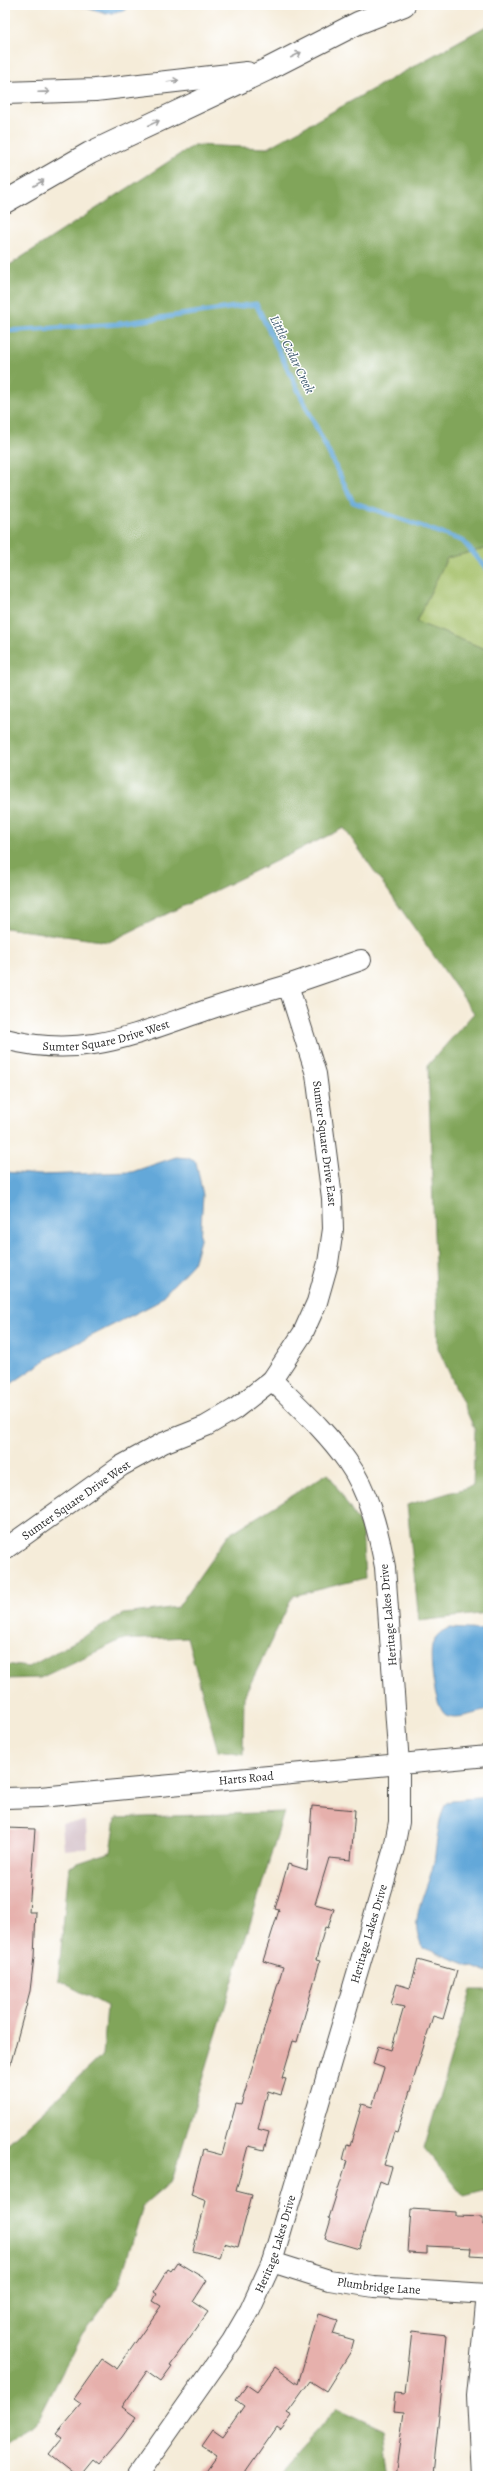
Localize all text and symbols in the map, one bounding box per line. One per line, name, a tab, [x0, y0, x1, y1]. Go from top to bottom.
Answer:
one-way arrow	[290, 50, 302, 58]
one-way arrow	[166, 77, 179, 85]
one-way arrow	[37, 88, 50, 96]
one-way arrow	[148, 119, 160, 126]
one-way arrow	[33, 178, 45, 186]
water label: Little Cedar Creek	[266, 312, 319, 396]
street label: Sumter Square Drive West	[42, 1016, 172, 1055]
street label: Sumter Square Drive East	[309, 1080, 340, 1207]
street label: Sumter Square Drive West	[18, 1456, 134, 1544]
street label: Heritage Lakes Drive	[376, 1563, 400, 1667]
street label: Harts Road	[218, 1768, 275, 1789]
street label: Heritage Lakes Drive	[347, 1882, 391, 1985]
street label: Heritage Lakes Drive	[251, 2193, 299, 2295]
street label: Plumbridge Lane	[336, 2273, 421, 2298]

